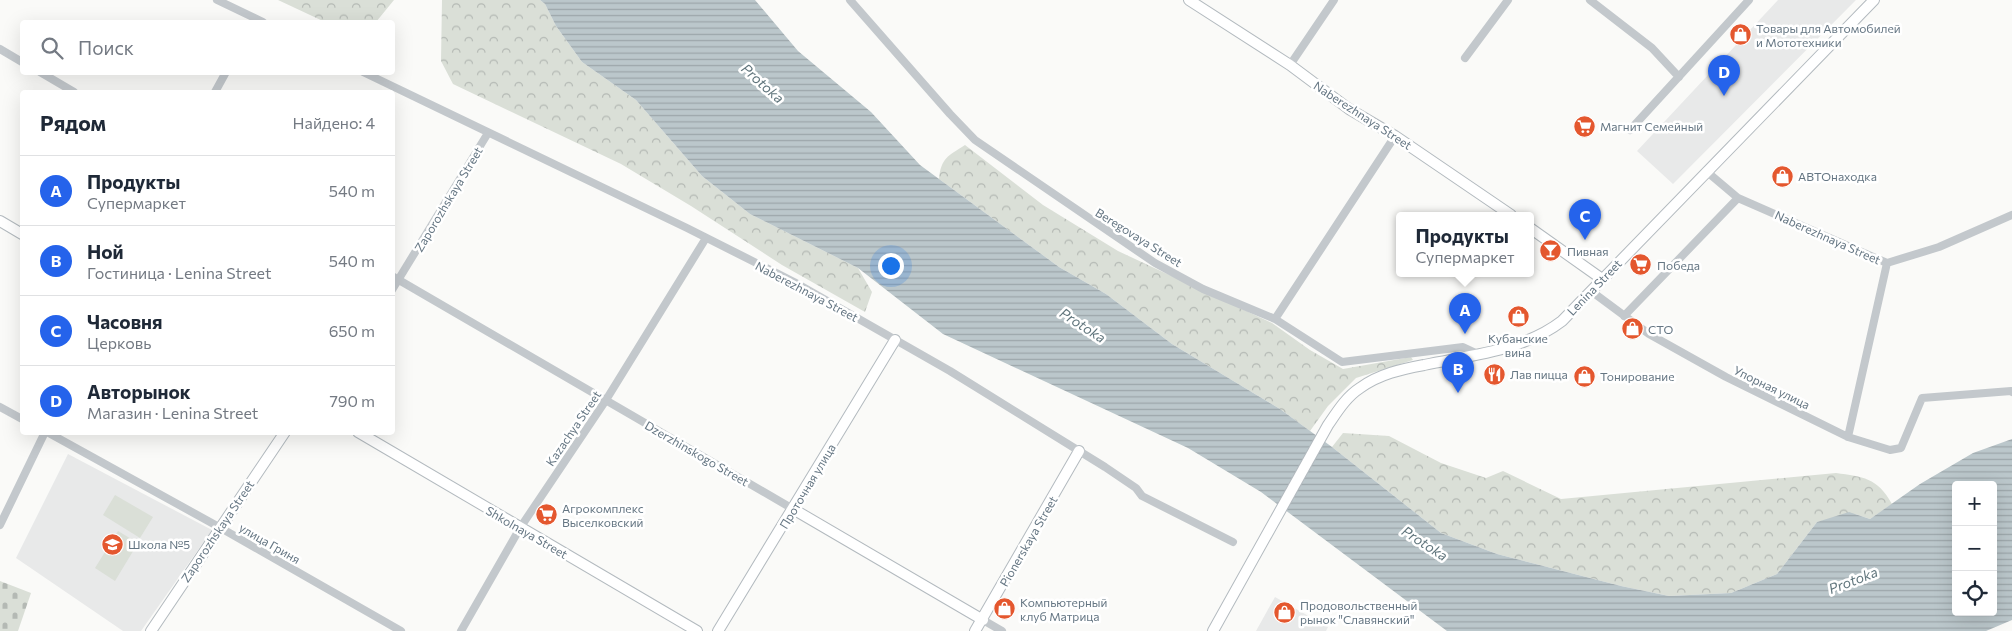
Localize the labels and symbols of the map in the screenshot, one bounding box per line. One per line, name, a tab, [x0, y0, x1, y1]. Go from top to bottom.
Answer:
place label: Товары для Автомобилей и Мототехники	[1756, 21, 1901, 49]
shop icon: Товары для Автомобилей и Мототехники	[1728, 23, 1752, 47]
pin: D	[1708, 55, 1740, 96]
water label: Protoka	[738, 60, 788, 106]
street label: Naberezhnaya Street	[1311, 78, 1415, 152]
supermarket icon: Магнит Семейный	[1572, 114, 1596, 138]
place label: Магнит Семейный	[1600, 119, 1703, 133]
street label: Zaporozhskaya Street	[411, 144, 485, 254]
shop icon: АВТОнаходка	[1770, 164, 1794, 188]
place label: АВТОнаходка	[1798, 169, 1877, 183]
pin: C	[1569, 199, 1601, 240]
street label: Beregovaya Street	[1093, 205, 1185, 269]
street label: Naberezhnaya Street	[1773, 207, 1883, 267]
bar icon: Пивная	[1539, 239, 1563, 263]
place label: Пивная	[1567, 244, 1609, 258]
your location	[878, 253, 904, 279]
supermarket icon: Победа	[1629, 253, 1653, 277]
street label: Lenina Street	[1564, 256, 1624, 318]
street label: Naberezhnaya Street	[753, 258, 861, 324]
place label: Победа	[1657, 258, 1700, 272]
pin: A	[1449, 293, 1481, 334]
water label: Protoka	[1057, 304, 1109, 346]
shop icon: Кубанские вина	[1506, 305, 1530, 329]
shop icon: СТО	[1620, 317, 1644, 341]
place label: СТО	[1648, 322, 1674, 336]
place label: Кубанские вина	[1488, 331, 1548, 359]
pin: B	[1442, 352, 1474, 393]
restaurant icon: Лав пицца	[1482, 362, 1506, 386]
street label: Упорная улица	[1732, 363, 1812, 411]
shop icon: Тонирование	[1572, 364, 1596, 388]
place label: Лав пицца	[1510, 367, 1568, 381]
place label: Тонирование	[1600, 369, 1674, 383]
street label: Kazachya Street	[543, 388, 603, 468]
street label: Dzerzhinskogo Street	[643, 418, 751, 488]
street label: Проточная улица	[776, 441, 838, 531]
street label: Zaporozhskaya Street	[178, 477, 256, 585]
street label: Pionerskaya Street	[996, 493, 1060, 589]
place label: Агрокомплекс Выселковский	[562, 501, 644, 529]
street label: Shkolnaya Street	[484, 503, 570, 561]
supermarket icon: Агрокомплекс Выселковский	[534, 503, 558, 527]
street label: улица Гриня	[237, 520, 303, 566]
water label: Protoka	[1399, 522, 1451, 564]
school or university icon: Школа №5	[100, 532, 124, 556]
place label: Школа №5	[128, 537, 190, 551]
water label: Protoka	[1826, 563, 1880, 597]
place label: Компьютерный клуб Матрица	[1020, 595, 1107, 623]
shop icon: Компьютерный клуб Матрица	[992, 597, 1016, 621]
place label: Продовольственный рынок "Славянский"	[1300, 598, 1417, 626]
shop icon: Продовольственный рынок "Славянский"	[1272, 600, 1296, 624]

